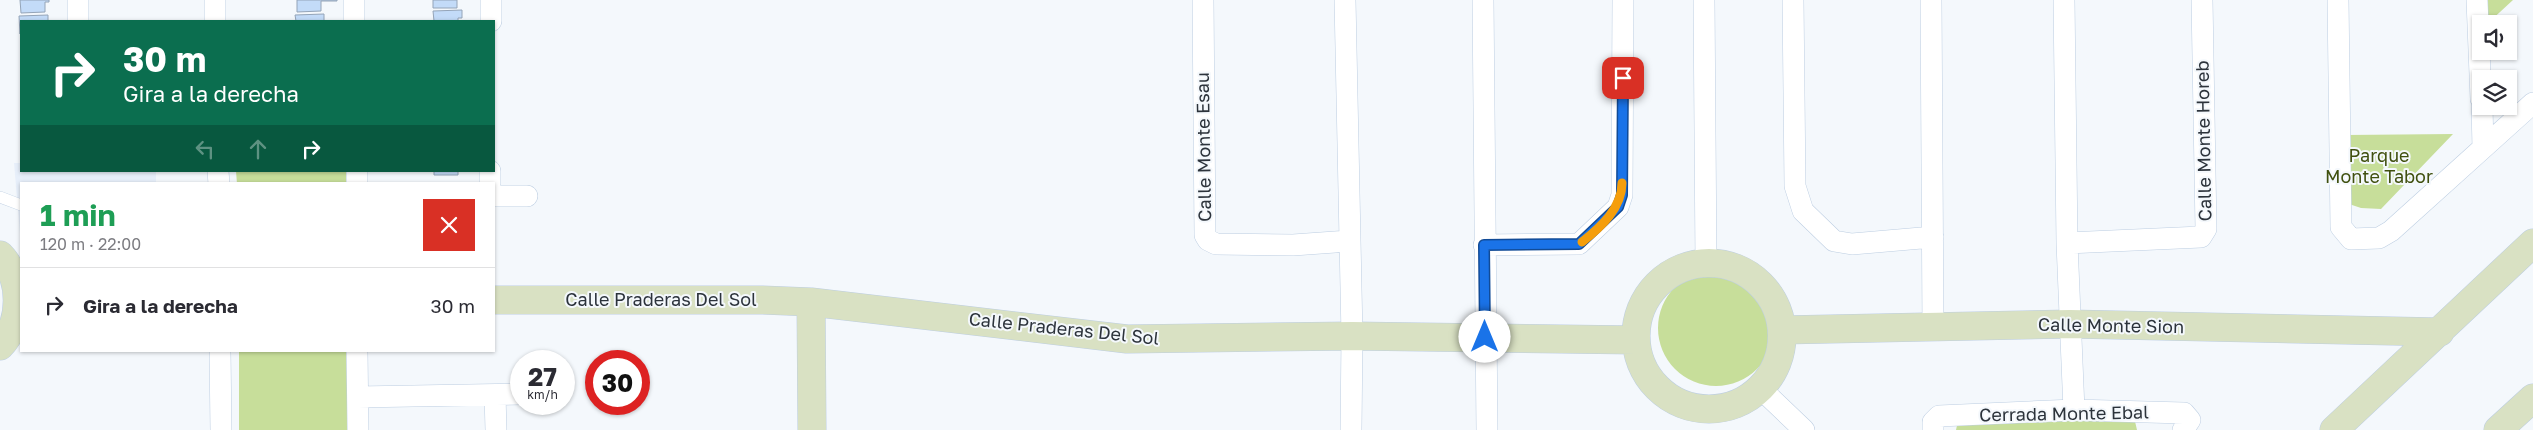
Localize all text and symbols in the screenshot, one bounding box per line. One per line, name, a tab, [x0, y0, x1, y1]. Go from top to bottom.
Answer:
map controls	[2472, 15, 2517, 115]
button: sound	[2472, 15, 2517, 60]
text: 30 m	[123, 38, 206, 80]
icon: right	[40, 40, 105, 105]
pin	[1602, 57, 1644, 99]
street label: Calle Monte Horeb	[2191, 60, 2215, 222]
icon: arrive	[1609, 64, 1637, 92]
button: layers	[2472, 70, 2517, 115]
street label: Calle Monte Esau	[1191, 72, 1215, 222]
text: Gira a la derecha	[123, 80, 299, 107]
icon: left	[191, 135, 219, 163]
icon: ahead	[244, 135, 272, 163]
icon: right	[297, 135, 325, 163]
park label: Parque Monte Tabor	[2325, 144, 2433, 187]
text: 1 min	[40, 197, 116, 233]
button: close	[423, 199, 475, 251]
text: 120 m · 22:00	[40, 234, 141, 254]
street label: Calle Praderas Del Sol	[565, 288, 757, 310]
icon: right	[40, 291, 68, 319]
text: Gira a la derecha	[83, 294, 238, 317]
text: 30 m	[431, 294, 475, 317]
street label: Calle Praderas Del Sol	[968, 307, 1161, 349]
position arrow	[1458, 310, 1510, 362]
street label: Calle Monte Sion	[2038, 313, 2184, 337]
speed limit sign: 30	[585, 350, 650, 415]
text: 27	[528, 361, 557, 392]
text: km/h	[527, 387, 558, 402]
street label: Cerrada Monte Ebal	[1979, 401, 2149, 425]

